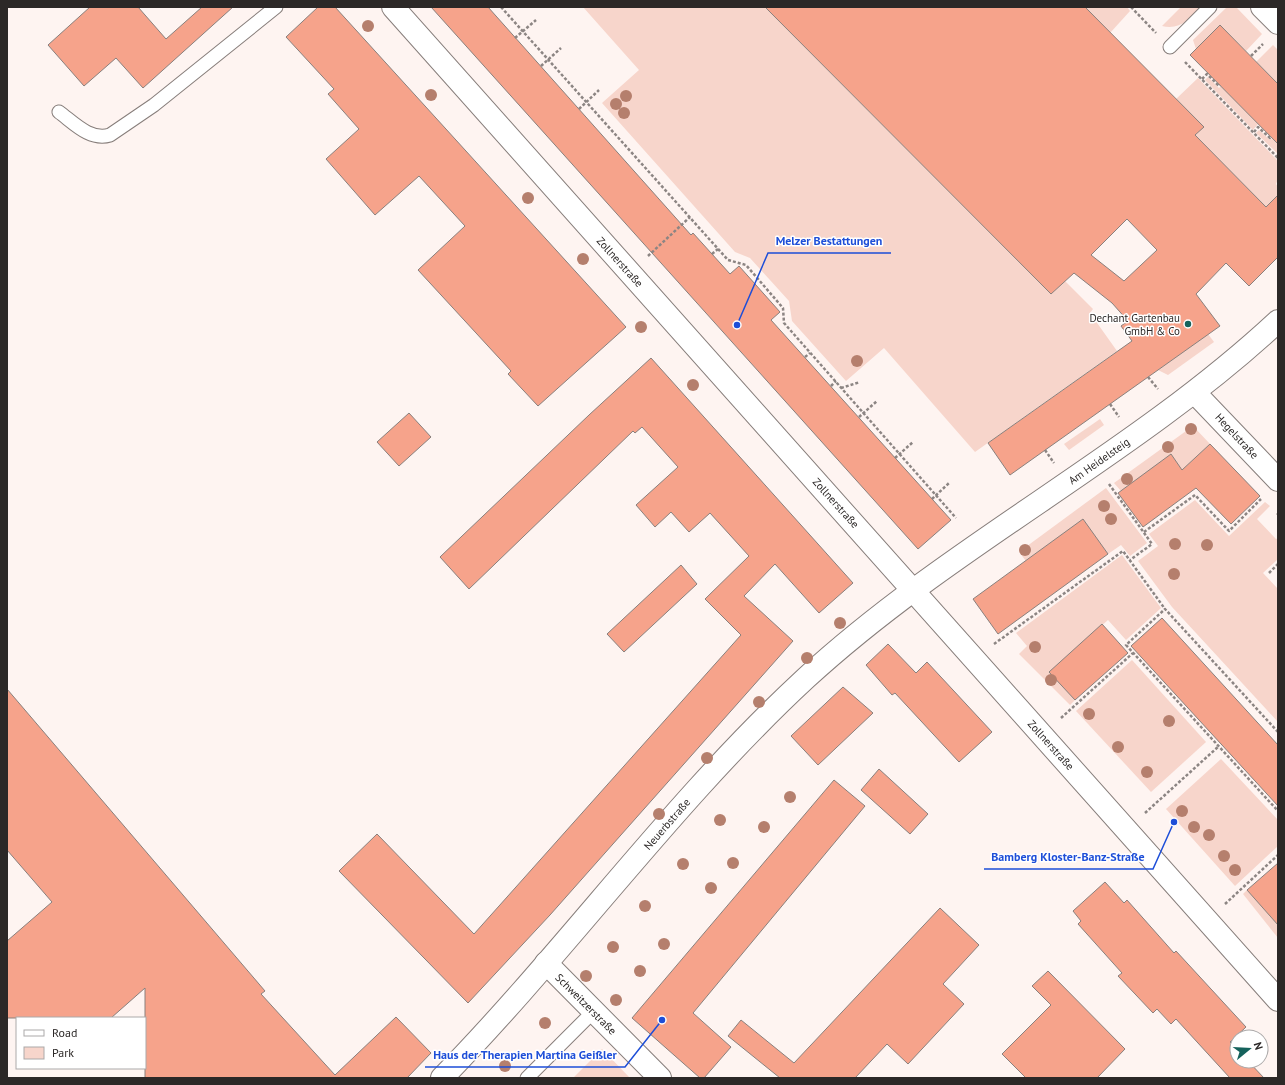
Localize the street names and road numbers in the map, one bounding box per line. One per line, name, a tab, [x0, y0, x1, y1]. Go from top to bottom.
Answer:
street label: Zollnerstraße	[594, 234, 646, 290]
street label: Hegelstraße	[1212, 410, 1262, 462]
street label: Am Heidelsteig	[1066, 435, 1132, 487]
street label: Zollnerstraße	[810, 475, 862, 531]
street label: Zollnerstraße	[1025, 717, 1077, 773]
street label: Neuerbstraße	[641, 795, 693, 853]
street label: Schweitzerstraße	[552, 970, 620, 1038]

